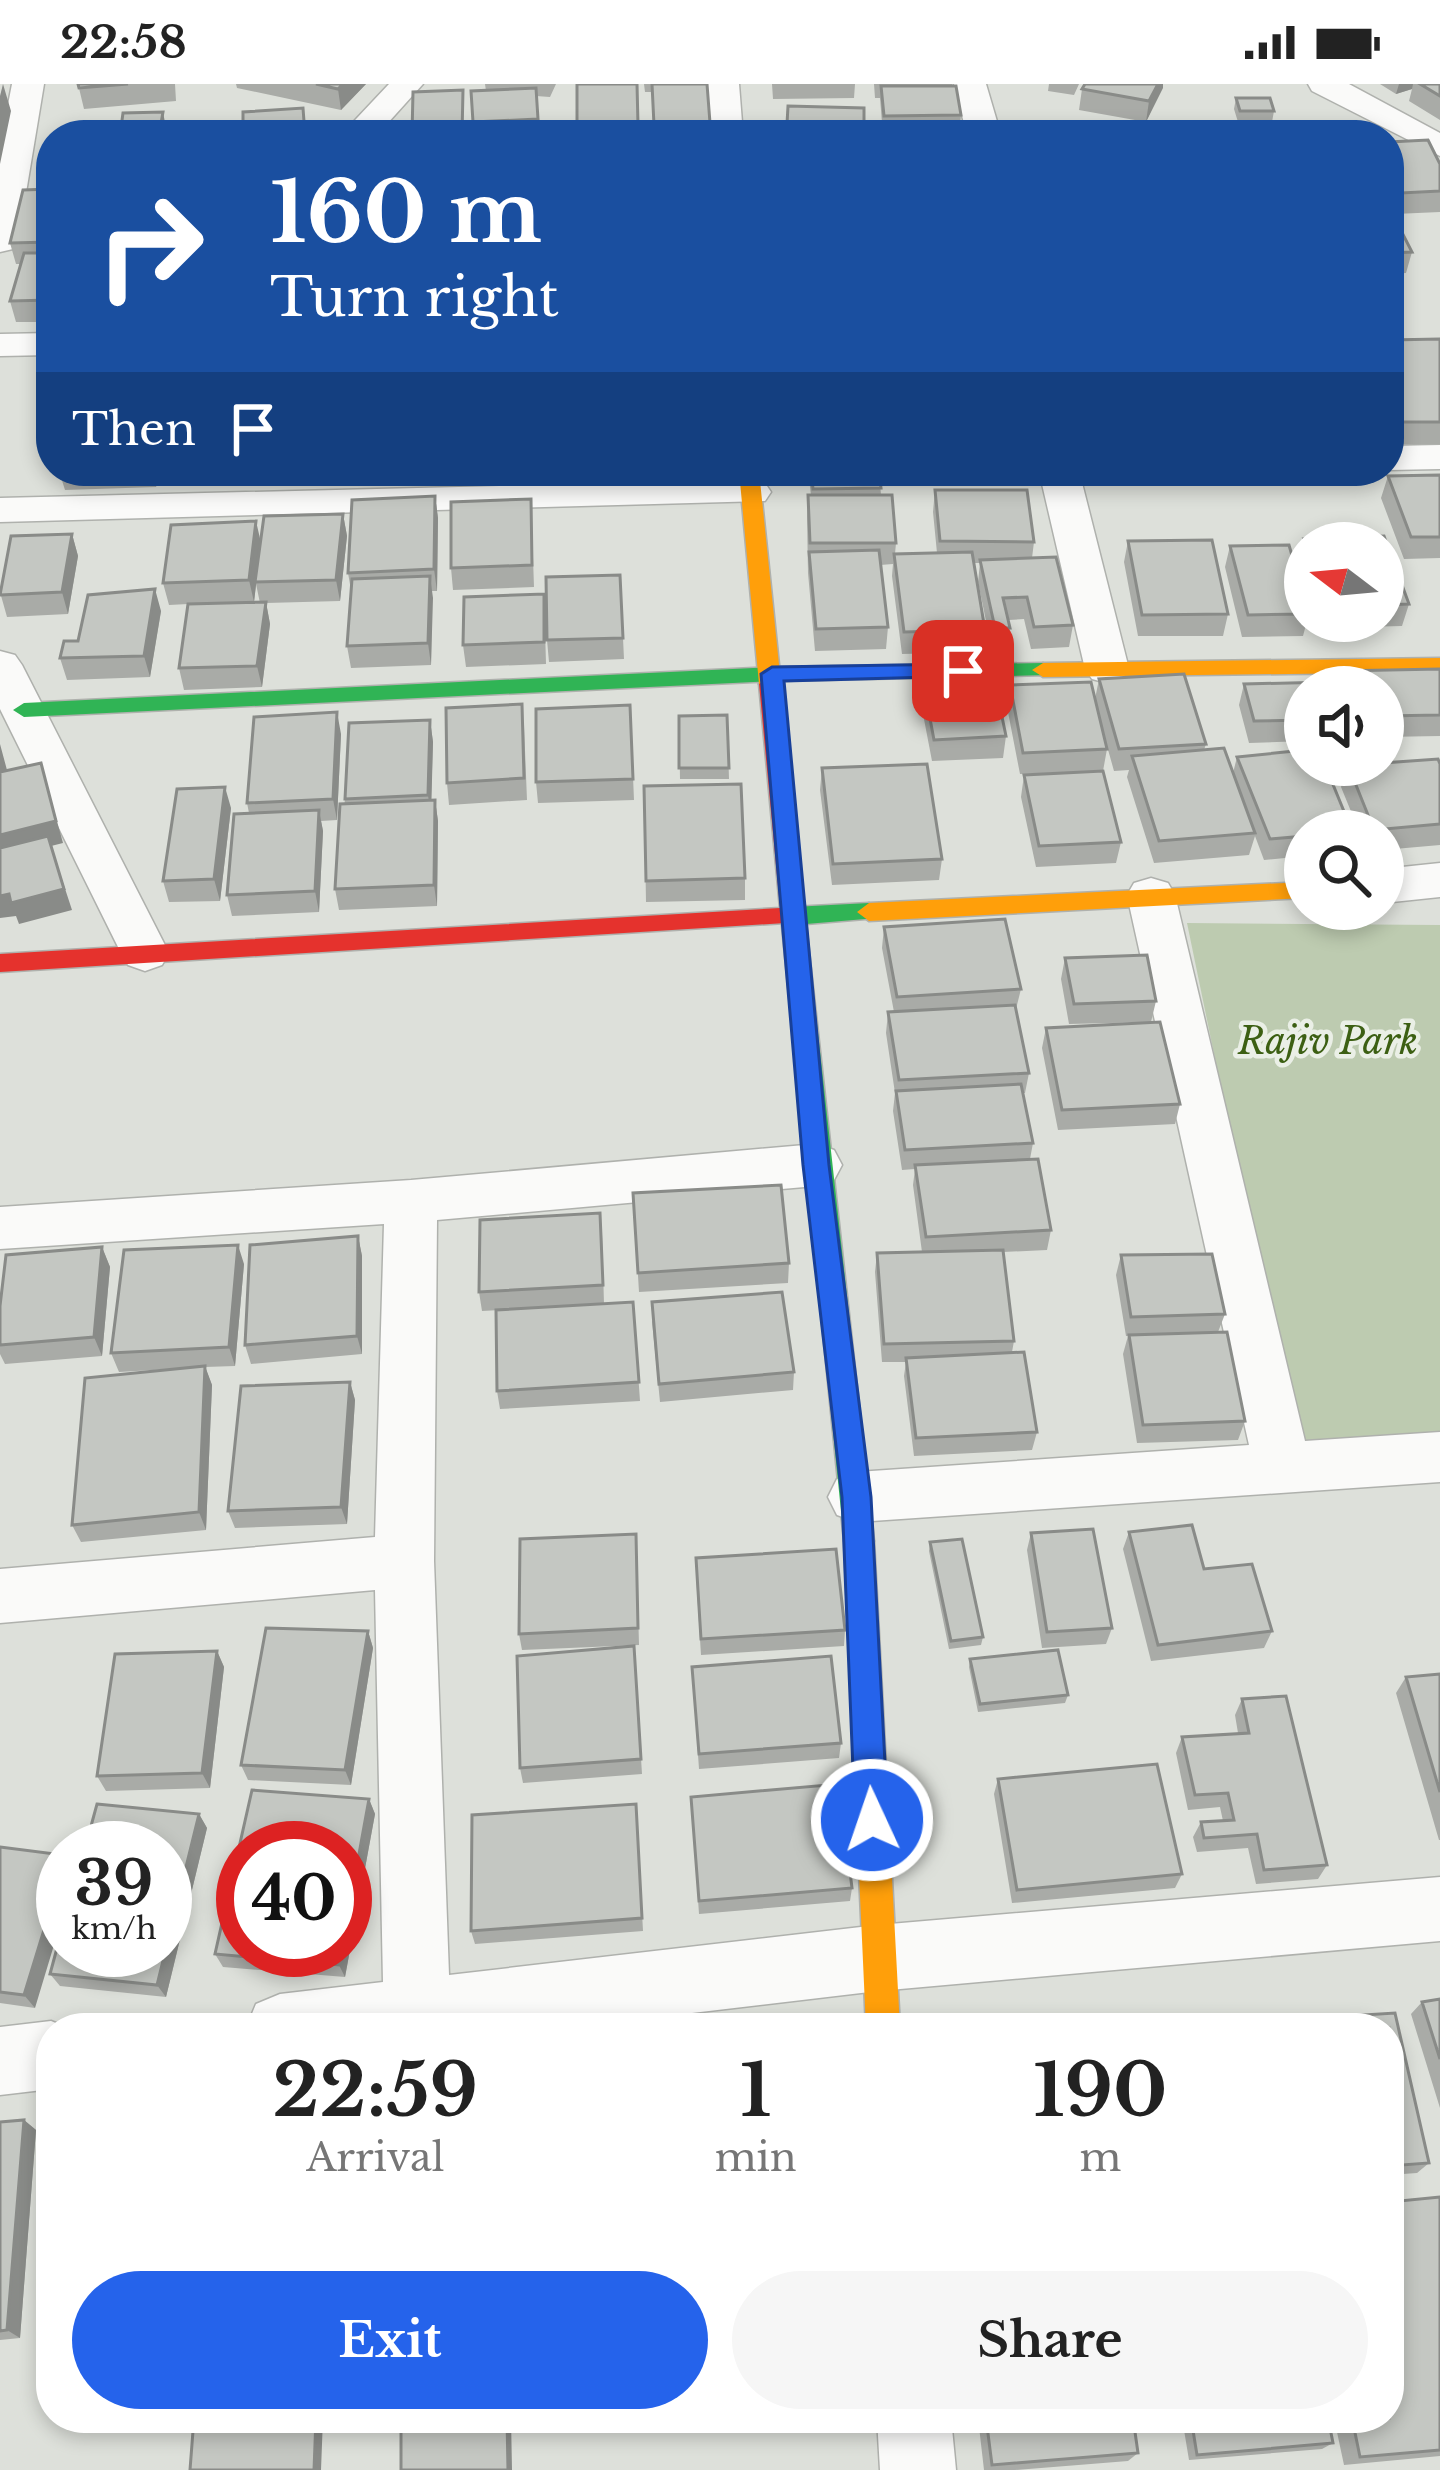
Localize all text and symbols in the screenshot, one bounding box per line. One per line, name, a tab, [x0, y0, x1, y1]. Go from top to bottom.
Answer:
text: 22:58	[60, 14, 187, 70]
text: 160 m	[270, 161, 542, 265]
icon: right	[72, 168, 228, 324]
text: Turn right	[270, 264, 559, 331]
icon: arrive	[220, 396, 286, 462]
text: Then	[72, 401, 196, 457]
north arrow	[1284, 522, 1404, 642]
map controls	[1284, 522, 1404, 930]
pin	[912, 620, 1014, 722]
icon: arrive	[930, 638, 996, 704]
button: sound	[1284, 666, 1404, 786]
button: search	[1284, 810, 1404, 930]
park label: Rajiv Park	[1237, 1019, 1418, 1064]
position arrow	[809, 1757, 935, 1883]
speed limit sign: 40	[216, 1821, 372, 1977]
text: 39	[75, 1847, 153, 1921]
text: km/h	[71, 1910, 157, 1947]
text: 22:59	[273, 2046, 478, 2135]
text: 1	[740, 2046, 771, 2135]
text: 190	[1033, 2046, 1167, 2135]
text: Arrival	[306, 2133, 444, 2182]
text: min	[715, 2133, 797, 2182]
text: m	[1079, 2133, 1121, 2182]
button: Exit	[72, 2271, 708, 2409]
button: Share	[732, 2271, 1368, 2409]

